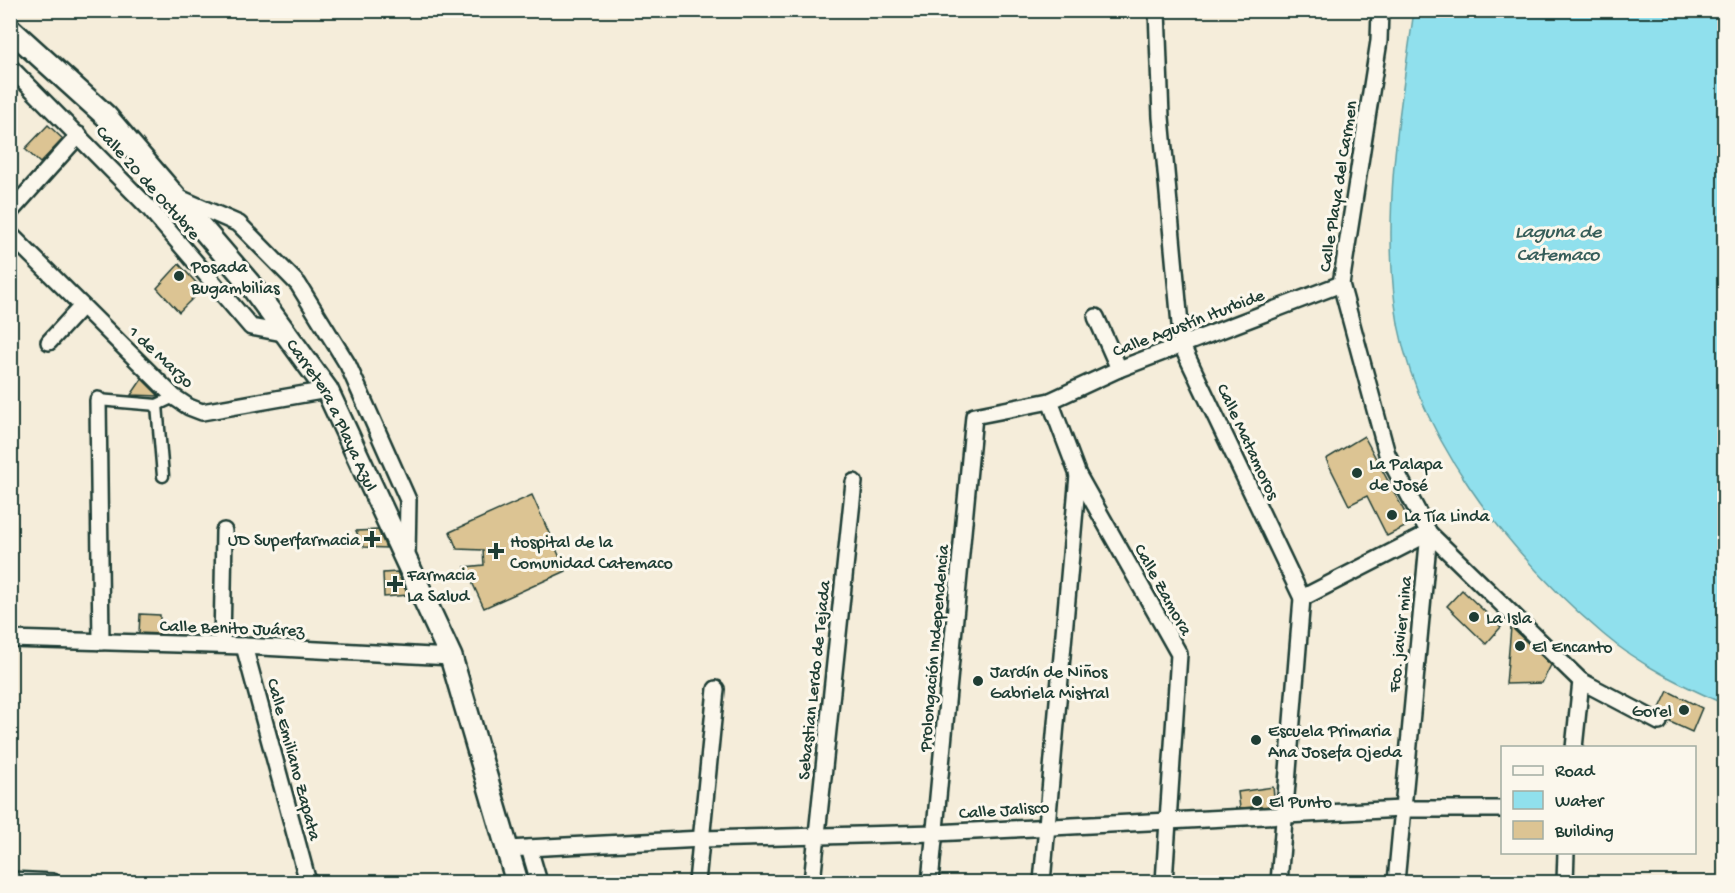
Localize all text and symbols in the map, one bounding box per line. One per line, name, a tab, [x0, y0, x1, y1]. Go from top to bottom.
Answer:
street label: Calle Playa del Carmen	[1316, 99, 1363, 273]
street label: Calle 20 de Octubre	[90, 122, 204, 246]
water label: Laguna de Catemaco	[1515, 222, 1602, 268]
place label: Posada Bugambilias	[190, 258, 281, 300]
marker: Posada Bugambilias	[172, 269, 186, 283]
street label: Calle Agustín Iturbide	[1110, 285, 1268, 363]
street label: 1 de Marzo	[123, 322, 197, 393]
street label: Carretera a Playa Azul	[280, 336, 381, 495]
street label: Calle Matamoros	[1211, 381, 1283, 505]
place label: La Palapa de José	[1369, 455, 1444, 497]
marker: La Palapa de José	[1350, 466, 1364, 480]
place label: La Tía Linda	[1404, 507, 1491, 528]
marker: La Tía Linda	[1385, 508, 1399, 522]
place label: UD Superfarmacia	[228, 531, 361, 552]
marker: UD Superfarmacia	[365, 532, 379, 546]
place label: Hospital de la Comunidad Catemaco	[510, 533, 673, 575]
street label: Calle Zamora	[1128, 541, 1196, 641]
marker: Hospital de la Comunidad Catemaco	[487, 542, 505, 560]
street label: Prolongación Independencia	[916, 543, 955, 754]
place label: Farmacia La Salud	[406, 566, 476, 608]
street label: Fco. javier mina	[1385, 574, 1418, 694]
marker: Farmacia La Salud	[388, 577, 402, 591]
street label: Sebastian Lerdo de Tejada	[795, 579, 837, 781]
place label: La Isla	[1486, 609, 1533, 630]
marker: La Isla	[1467, 610, 1481, 624]
street label: Calle Benito Juárez	[159, 616, 306, 643]
place label: El Encanto	[1532, 638, 1613, 659]
marker: El Encanto	[1513, 639, 1527, 653]
place label: Jardín de Niños Gabriela Mistral	[990, 663, 1109, 705]
marker: Jardín de Niños Gabriela Mistral	[971, 674, 985, 688]
street label: Calle Emiliano Zapata	[261, 676, 325, 844]
place label: Gorel	[1632, 702, 1672, 723]
marker: Gorel	[1677, 703, 1691, 717]
place label: Escuela Primaria Ana Josefa Ojeda	[1268, 722, 1403, 764]
marker: Escuela Primaria Ana Josefa Ojeda	[1249, 733, 1263, 747]
legend	[1501, 746, 1696, 854]
text: Road	[1555, 762, 1596, 783]
text: Water	[1555, 792, 1605, 813]
place label: El Punto	[1269, 793, 1332, 814]
marker: El Punto	[1250, 794, 1264, 808]
street label: Calle Jalisco	[958, 798, 1050, 825]
text: Building	[1554, 822, 1614, 843]

